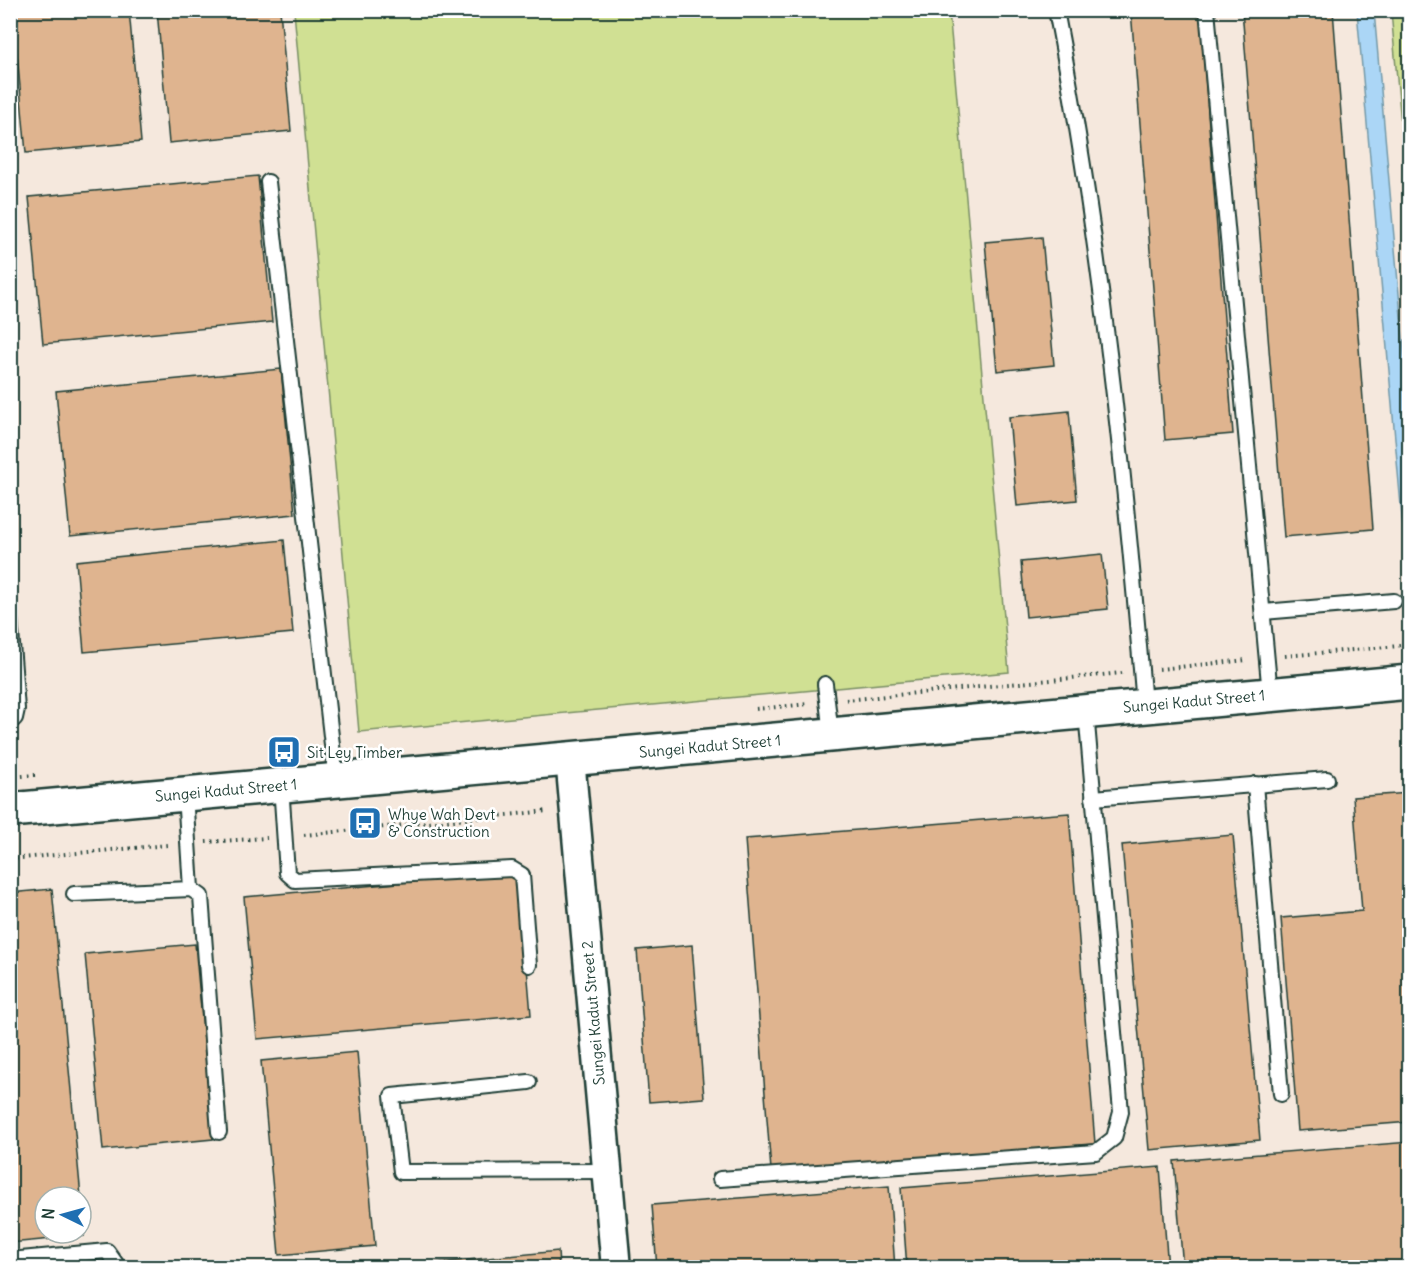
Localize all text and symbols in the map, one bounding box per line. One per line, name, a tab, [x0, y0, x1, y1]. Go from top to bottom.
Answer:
street label: Sungei Kadut Street 1	[1122, 685, 1266, 717]
street label: Sungei Kadut Street 1	[638, 730, 782, 762]
bus stop icon: Sit Ley Timber	[266, 734, 302, 770]
place label: Sit Ley Timber	[307, 743, 402, 762]
street label: Sungei Kadut Street 1	[154, 774, 298, 806]
bus stop icon: Whye Wah Devt & Construction	[347, 805, 383, 841]
place label: Whye Wah Devt & Construction	[388, 805, 495, 841]
street label: Sungei Kadut Street 2	[577, 940, 609, 1086]
north arrow	[33, 1185, 93, 1245]
text: N	[38, 1207, 59, 1220]

